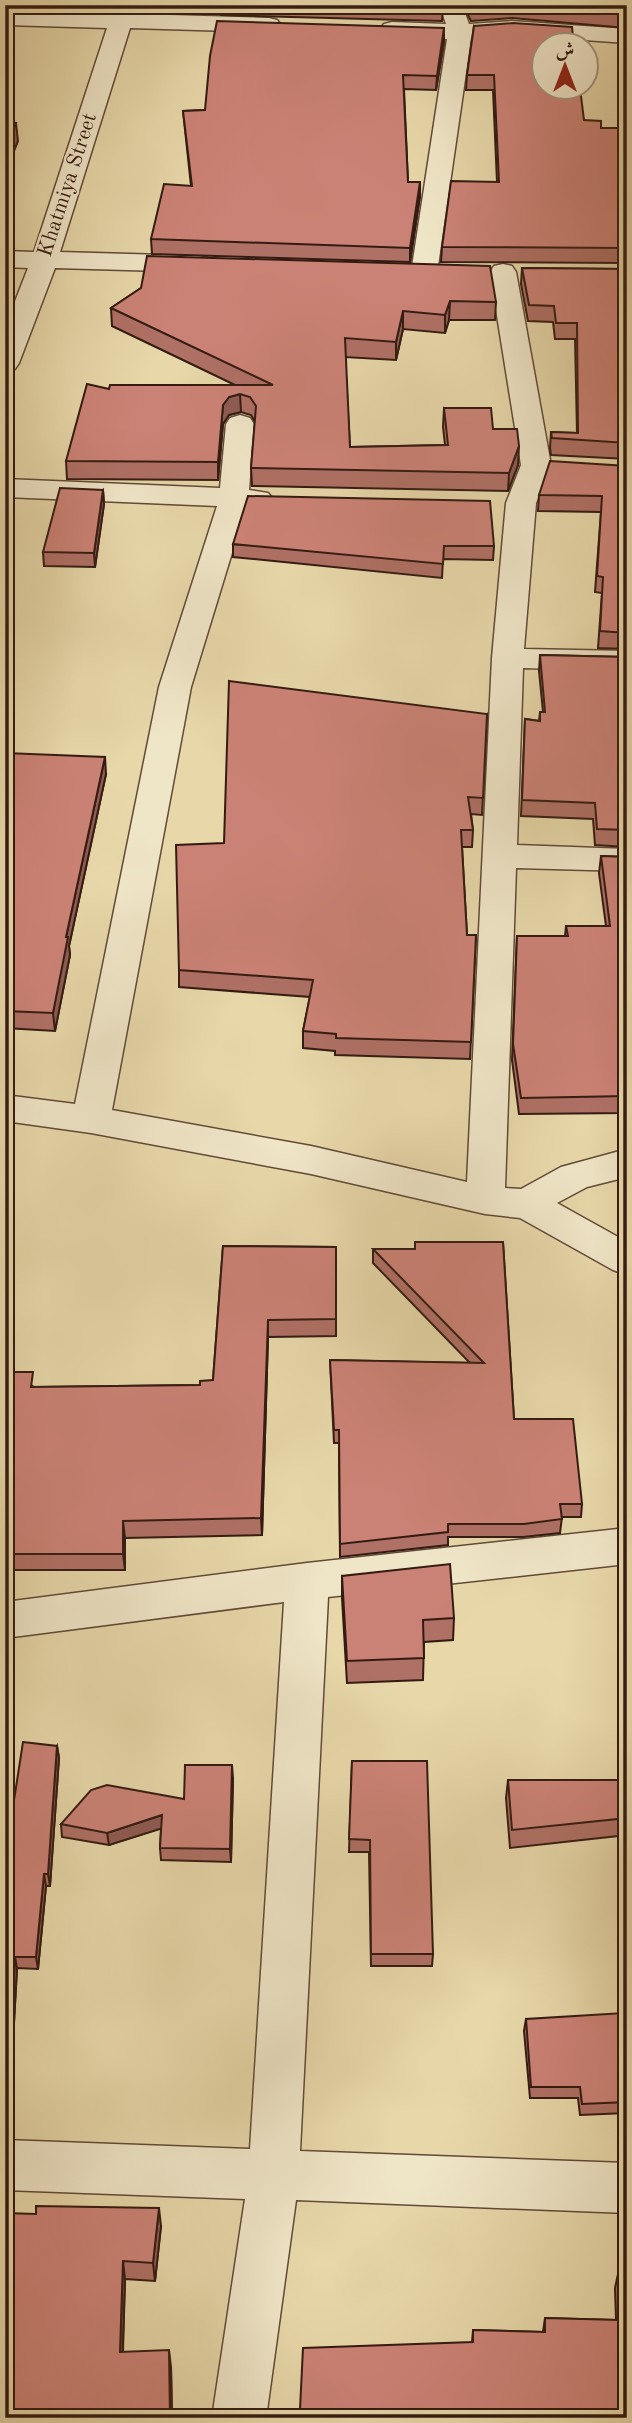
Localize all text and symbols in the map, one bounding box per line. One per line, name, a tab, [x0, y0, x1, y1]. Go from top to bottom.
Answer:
north arrow	[530, 32, 600, 102]
text: ش	[556, 42, 574, 61]
street label: Khatmiya Street	[35, 111, 101, 259]

